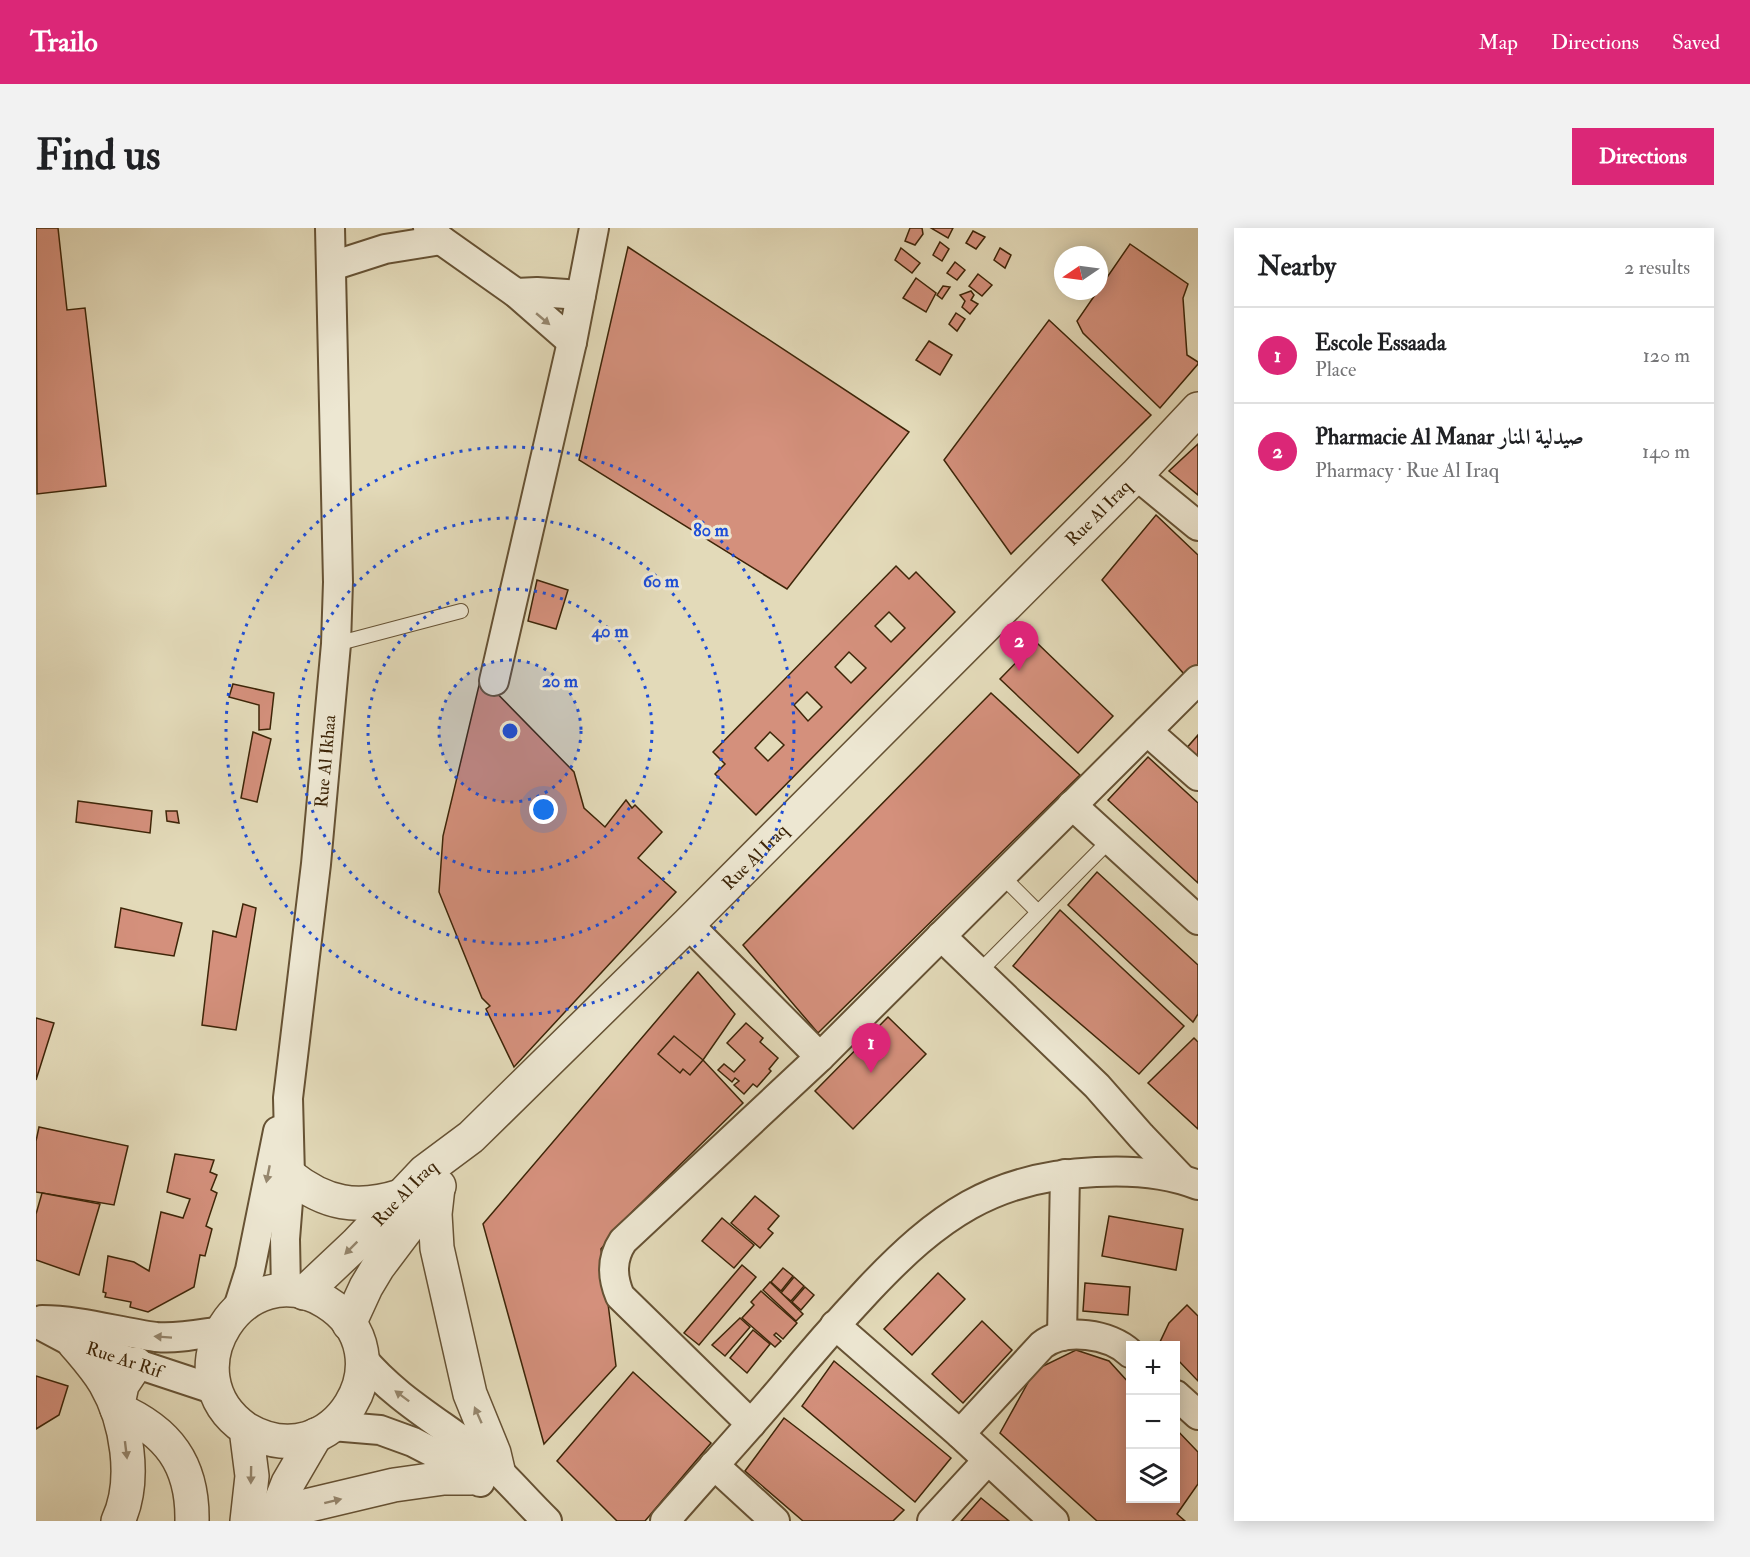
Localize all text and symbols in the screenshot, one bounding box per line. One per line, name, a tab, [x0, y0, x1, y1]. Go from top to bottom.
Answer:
text: Trailo	[30, 25, 98, 60]
text: Map	[1478, 29, 1518, 56]
text: Directions	[1551, 29, 1639, 56]
text: Saved	[1672, 29, 1720, 56]
button: Directions	[1572, 128, 1714, 185]
text: Find us	[36, 130, 160, 182]
north arrow	[1054, 246, 1108, 300]
text: Nearby	[1258, 251, 1336, 283]
text: 2 results	[1624, 255, 1690, 280]
one-way arrow	[535, 312, 551, 325]
text: Escole Essaada	[1315, 329, 1446, 357]
text: 1	[1274, 343, 1281, 368]
text: 120 m	[1643, 343, 1690, 368]
text: Place	[1315, 357, 1356, 382]
text: Pharmacie Al Manar صيدلية المنار	[1315, 423, 1584, 451]
text: 2	[1272, 439, 1283, 464]
text: 140 m	[1642, 439, 1690, 464]
text: Pharmacy · Rue Al Iraq	[1315, 458, 1499, 483]
street label: Rue Al Iraq	[1061, 475, 1137, 551]
text: 80 m	[693, 519, 730, 542]
text: 60 m	[643, 570, 680, 593]
text: 40 m	[591, 620, 629, 643]
pin: 2	[1000, 622, 1038, 671]
text: 20 m	[542, 670, 579, 693]
street label: Rue Al Ikhaa	[310, 713, 342, 809]
centre of rings	[500, 721, 520, 741]
your location	[529, 795, 558, 824]
street label: Rue Al Iraq	[718, 819, 794, 895]
pin: 1	[852, 1024, 890, 1073]
street label: Rue Al Iraq	[368, 1155, 442, 1231]
one-way arrow	[264, 1165, 273, 1184]
one-way arrow	[345, 1241, 359, 1255]
one-way arrow	[153, 1332, 172, 1341]
street label: Rue Ar Rif	[83, 1337, 168, 1384]
map controls	[1126, 1341, 1180, 1503]
button: +	[1126, 1341, 1180, 1395]
one-way arrow	[394, 1391, 409, 1403]
button: −	[1126, 1395, 1180, 1449]
one-way arrow	[473, 1405, 483, 1423]
one-way arrow	[121, 1441, 130, 1460]
button: layers	[1126, 1449, 1180, 1503]
one-way arrow	[246, 1465, 256, 1484]
one-way arrow	[324, 1495, 342, 1505]

